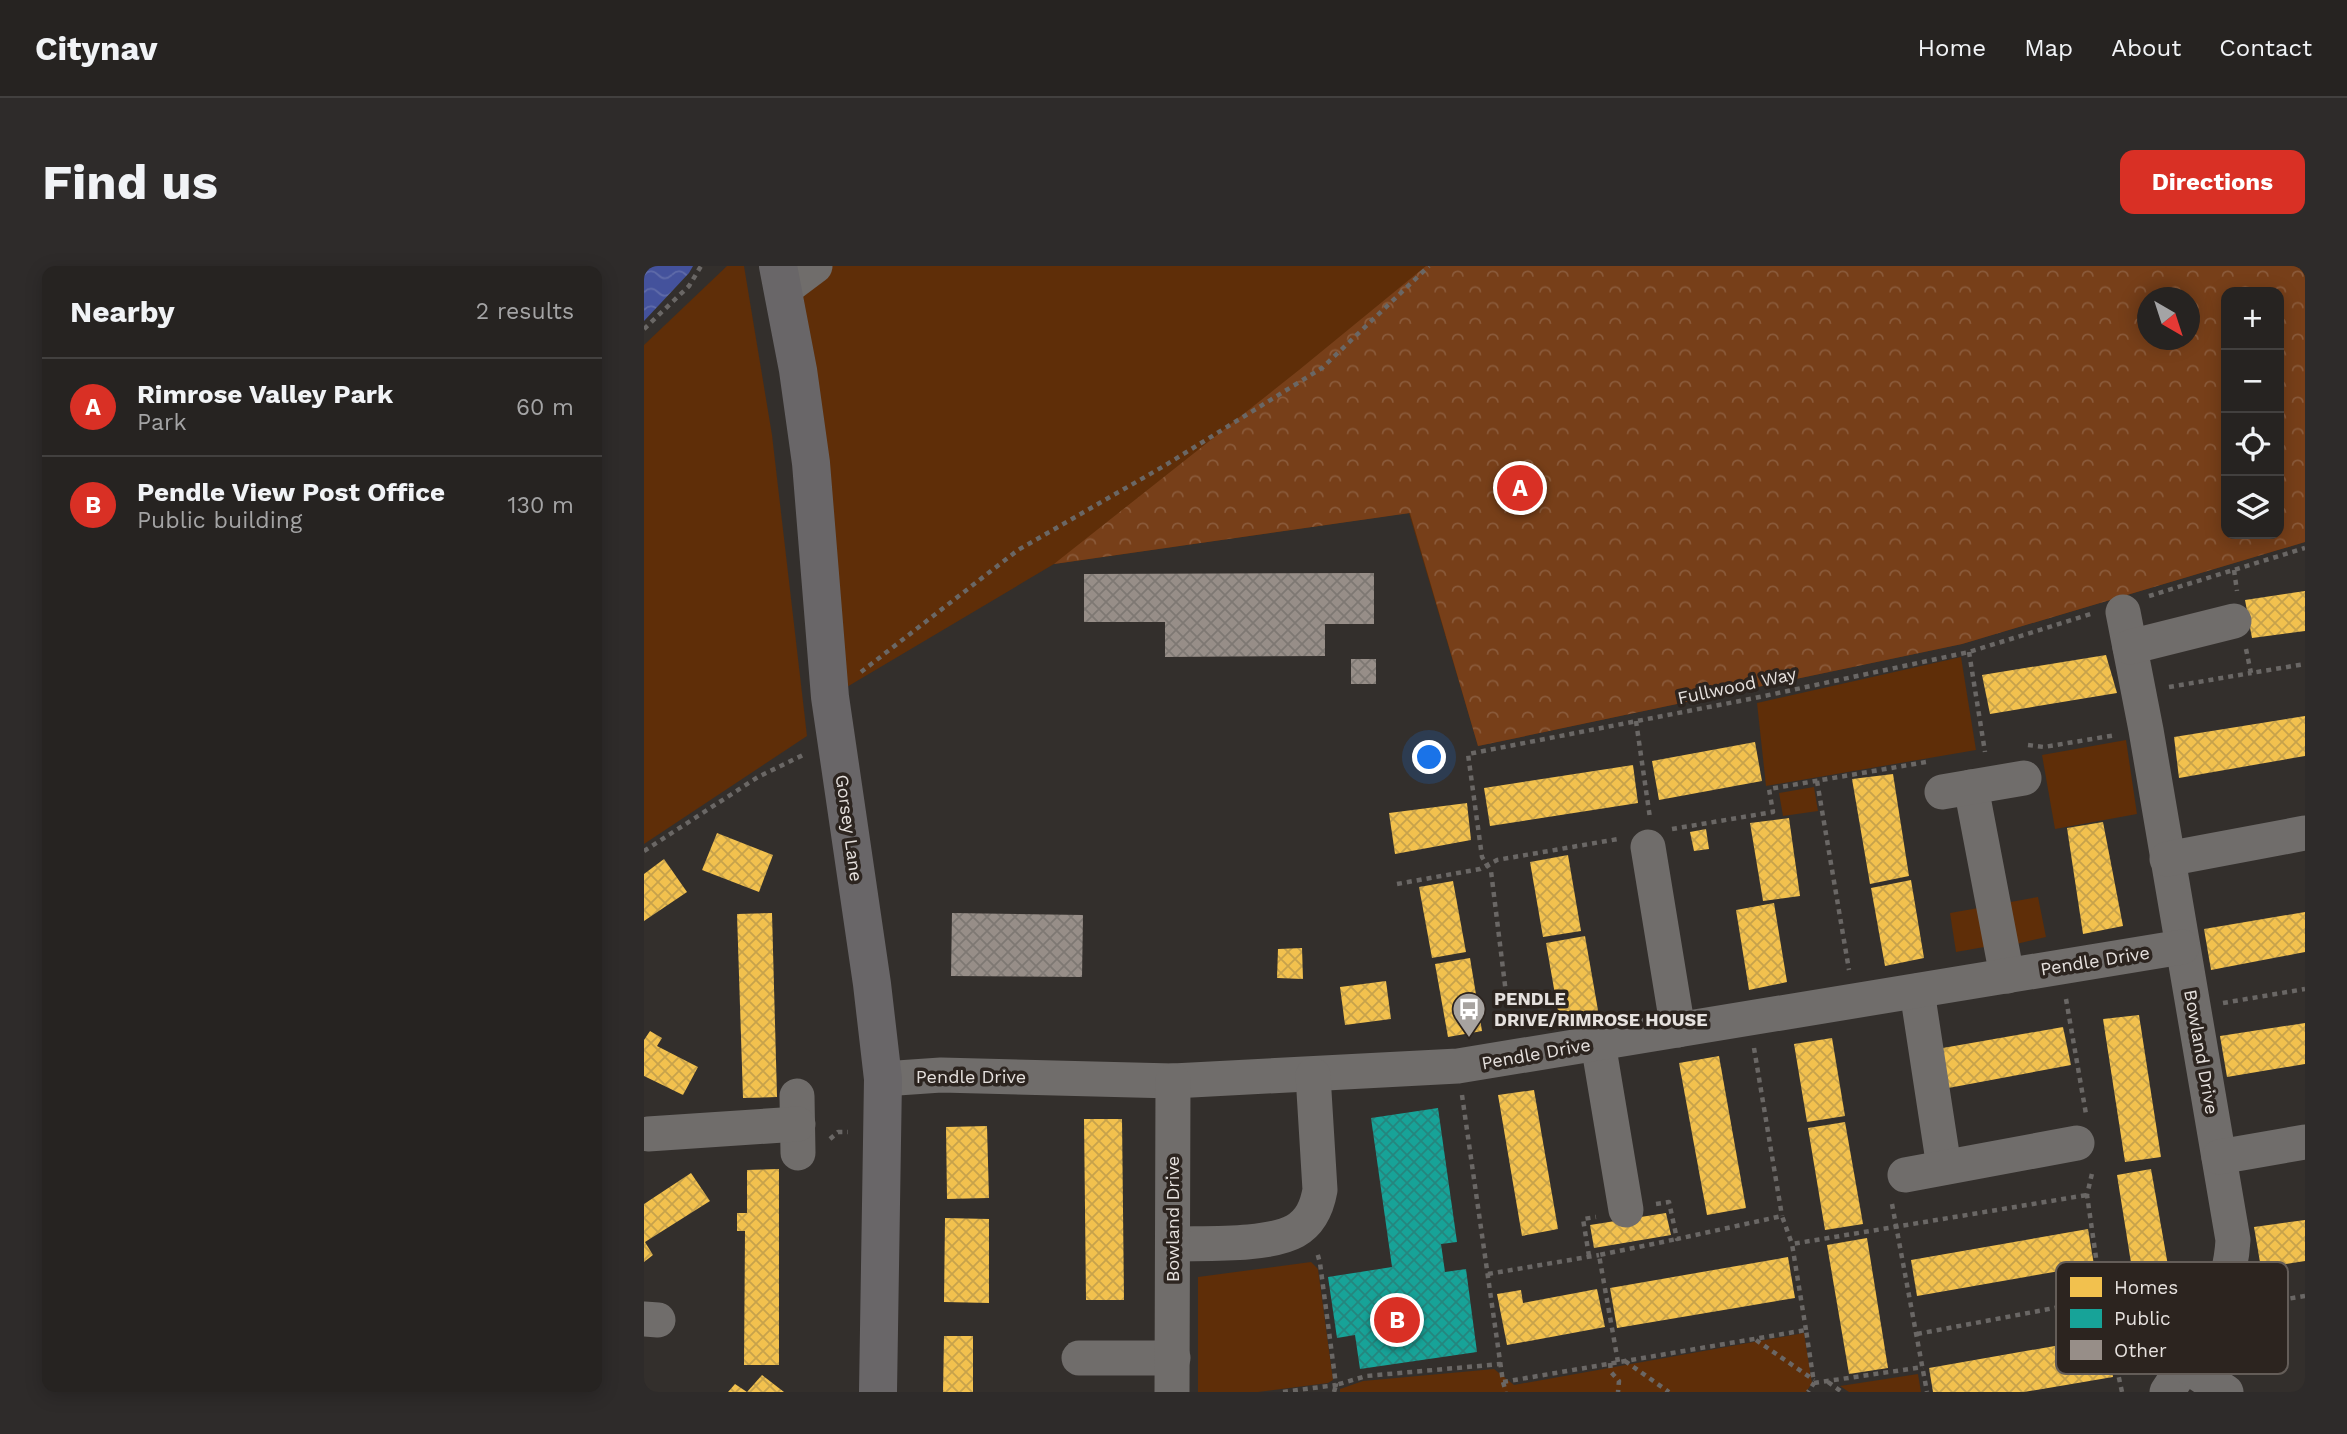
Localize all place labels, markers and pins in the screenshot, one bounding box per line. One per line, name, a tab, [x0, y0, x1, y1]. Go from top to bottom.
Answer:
pin: A	[1497, 462, 1543, 514]
place label: PENDLE DRIVE/RIMROSE HOUSE	[1494, 988, 1708, 1030]
bus stop icon: PENDLE DRIVE/RIMROSE HOUSE	[1450, 990, 1488, 1039]
pin: B	[1374, 1294, 1420, 1346]

